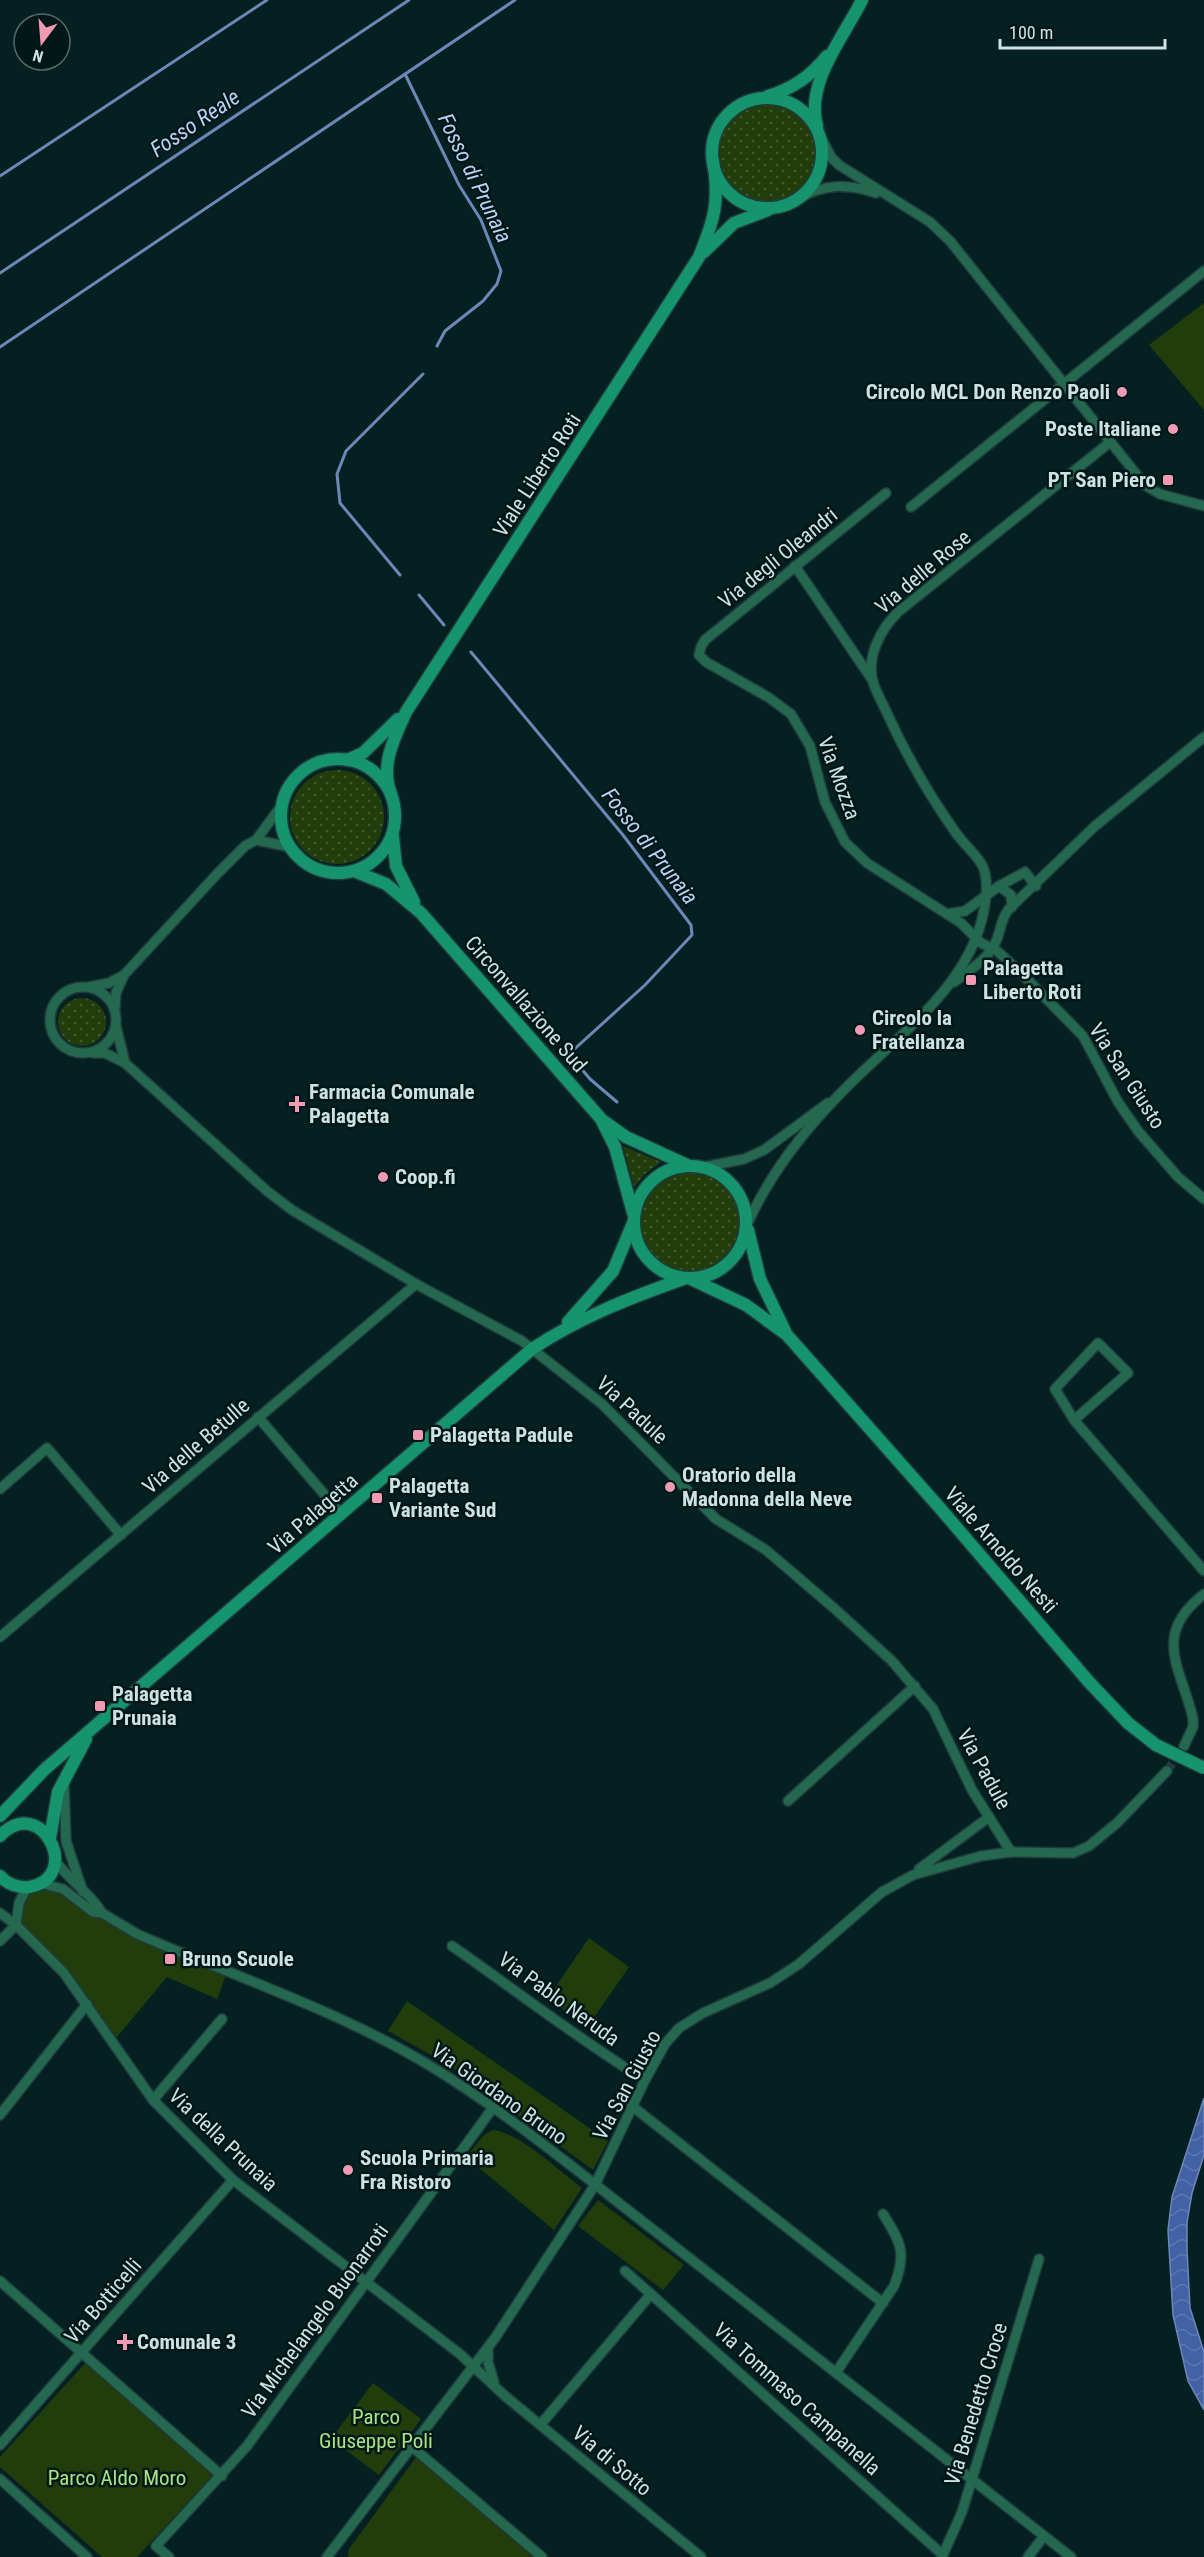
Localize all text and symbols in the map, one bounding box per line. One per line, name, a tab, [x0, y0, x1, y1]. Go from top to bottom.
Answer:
north arrow	[12, 12, 72, 72]
scale bar	[1000, 12, 1165, 50]
text: 100 m	[1009, 22, 1053, 43]
text: N	[31, 45, 45, 66]
water label: Fosso Reale	[146, 84, 244, 162]
water label: Fosso di Prunaia	[433, 109, 517, 247]
place label: Circolo MCL Don Renzo Paoli	[866, 380, 1110, 404]
marker: Circolo MCL Don Renzo Paoli	[1115, 385, 1129, 399]
street label: Viale Liberto Roti	[488, 409, 586, 541]
place label: Poste Italiane	[1045, 417, 1161, 441]
marker: Poste Italiane	[1166, 422, 1180, 436]
place label: PT San Piero	[1048, 468, 1156, 492]
marker: PT San Piero	[1161, 473, 1175, 487]
street label: Via degli Oleandri	[714, 503, 842, 613]
street label: Via delle Rose	[870, 525, 976, 619]
street label: Via Mozza	[813, 733, 865, 823]
water label: Fosso di Prunaia	[597, 783, 703, 909]
street label: Circonvallazione Sud	[460, 931, 592, 1077]
place label: Palagetta Liberto Roti	[983, 956, 1081, 1004]
marker: Palagetta Liberto Roti	[964, 973, 978, 987]
place label: Circolo la Fratellanza	[872, 1006, 965, 1054]
street label: Via San Giusto	[1084, 1019, 1170, 1133]
marker: Circolo la Fratellanza	[853, 1023, 867, 1037]
place label: Farmacia Comunale Palagetta	[309, 1080, 475, 1128]
marker: Farmacia Comunale Palagetta	[290, 1097, 304, 1111]
place label: Coop.fi	[395, 1165, 456, 1189]
marker: Coop.fi	[376, 1170, 390, 1184]
street label: Via Padule	[592, 1371, 673, 1449]
street label: Via delle Betulle	[138, 1393, 254, 1499]
place label: Palagetta Padule	[430, 1423, 573, 1447]
marker: Palagetta Padule	[411, 1428, 425, 1442]
place label: Oratorio della Madonna della Neve	[682, 1463, 852, 1511]
street label: Via Palagetta	[263, 1469, 363, 1559]
place label: Palagetta Variante Sud	[389, 1474, 496, 1522]
marker: Oratorio della Madonna della Neve	[663, 1480, 677, 1494]
street label: Viale Arnoldo Nesti	[940, 1482, 1062, 1618]
marker: Palagetta Variante Sud	[370, 1491, 384, 1505]
place label: Palagetta Prunaia	[112, 1682, 192, 1730]
marker: Palagetta Prunaia	[93, 1699, 107, 1713]
street label: Via Padule	[952, 1725, 1016, 1814]
place label: Bruno Scuole	[182, 1947, 294, 1971]
street label: Via Pablo Neruda	[494, 1947, 624, 2051]
marker: Bruno Scuole	[163, 1952, 177, 1966]
street label: Via San Giusto	[588, 2026, 666, 2144]
street label: Via Giordano Bruno	[427, 2038, 571, 2150]
street label: Via della Prunaia	[164, 2084, 282, 2196]
place label: Scuola Primaria Fra Ristoro	[360, 2146, 494, 2194]
marker: Scuola Primaria Fra Ristoro	[341, 2163, 355, 2177]
street label: Via Michelangelo Buonarroti	[237, 2219, 393, 2423]
street label: Via Botticelli	[60, 2254, 146, 2348]
street label: Via Tommaso Campanella	[709, 2318, 885, 2480]
street label: Via Benedetto Croce	[940, 2320, 1012, 2488]
place label: Comunale 3	[137, 2330, 236, 2354]
marker: Comunale 3	[118, 2335, 132, 2349]
park label: Parco Giuseppe Poli	[319, 2405, 433, 2453]
street label: Via di Sotto	[568, 2421, 656, 2501]
park label: Parco Aldo Moro	[48, 2466, 186, 2490]

